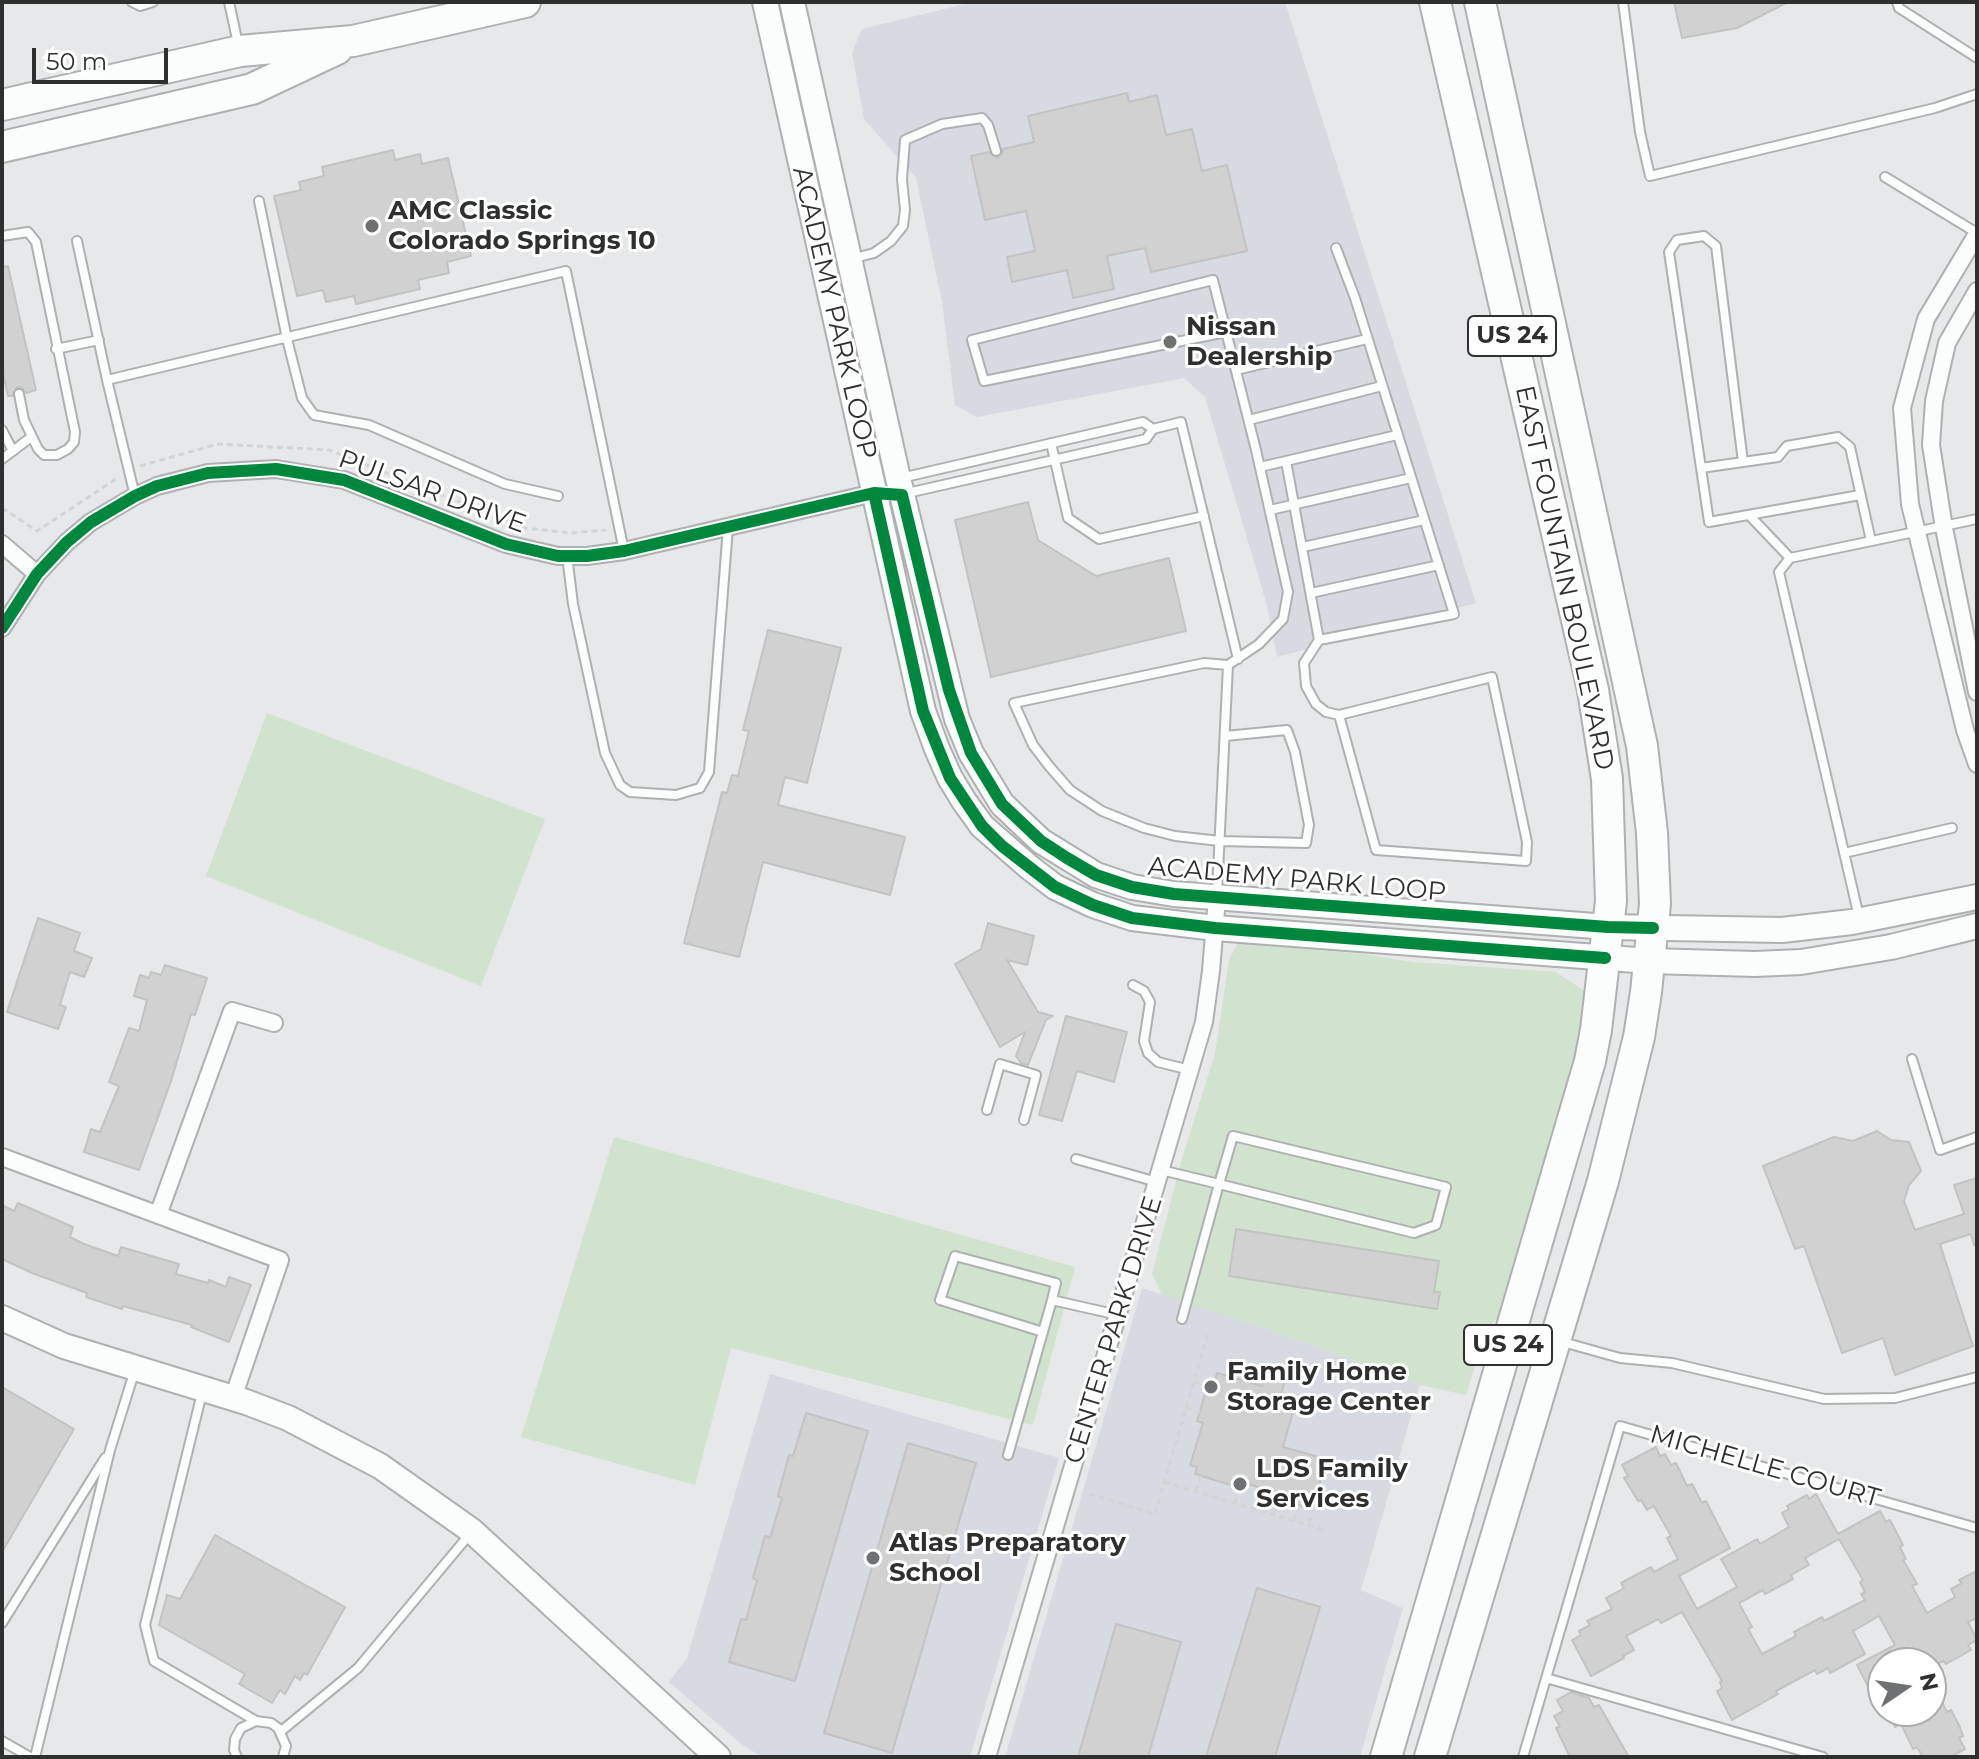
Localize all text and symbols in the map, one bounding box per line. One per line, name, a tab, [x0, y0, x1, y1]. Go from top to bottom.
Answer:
scale bar	[36, 32, 172, 82]
text: 50 m	[46, 47, 107, 76]
street label: ACADEMY PARK LOOP	[785, 164, 883, 462]
place label: AMC Classic Colorado Springs 10	[388, 195, 656, 256]
marker: AMC Classic Colorado Springs 10	[363, 217, 381, 235]
place label: Nissan Dealership	[1186, 311, 1333, 372]
road number: US 24	[1468, 316, 1556, 356]
marker: Nissan Dealership	[1161, 333, 1179, 351]
street label: EAST FOUNTAIN BOULEVARD	[1508, 383, 1620, 773]
street label: PULSAR DRIVE	[334, 444, 530, 540]
street label: ACADEMY PARK LOOP	[1147, 851, 1447, 909]
street label: CENTER PARK DRIVE	[1058, 1193, 1170, 1467]
road number: US 24	[1464, 1325, 1552, 1365]
place label: Family Home Storage Center	[1227, 1356, 1431, 1418]
marker: Family Home Storage Center	[1202, 1378, 1220, 1396]
street label: MICHELLE COURT	[1646, 1419, 1884, 1515]
place label: LDS Family Services	[1256, 1453, 1408, 1514]
marker: LDS Family Services	[1231, 1475, 1249, 1493]
place label: Atlas Preparatory School	[889, 1527, 1126, 1588]
marker: Atlas Preparatory School	[864, 1549, 882, 1567]
north arrow	[1867, 1647, 1947, 1727]
text: N	[1914, 1670, 1944, 1694]

